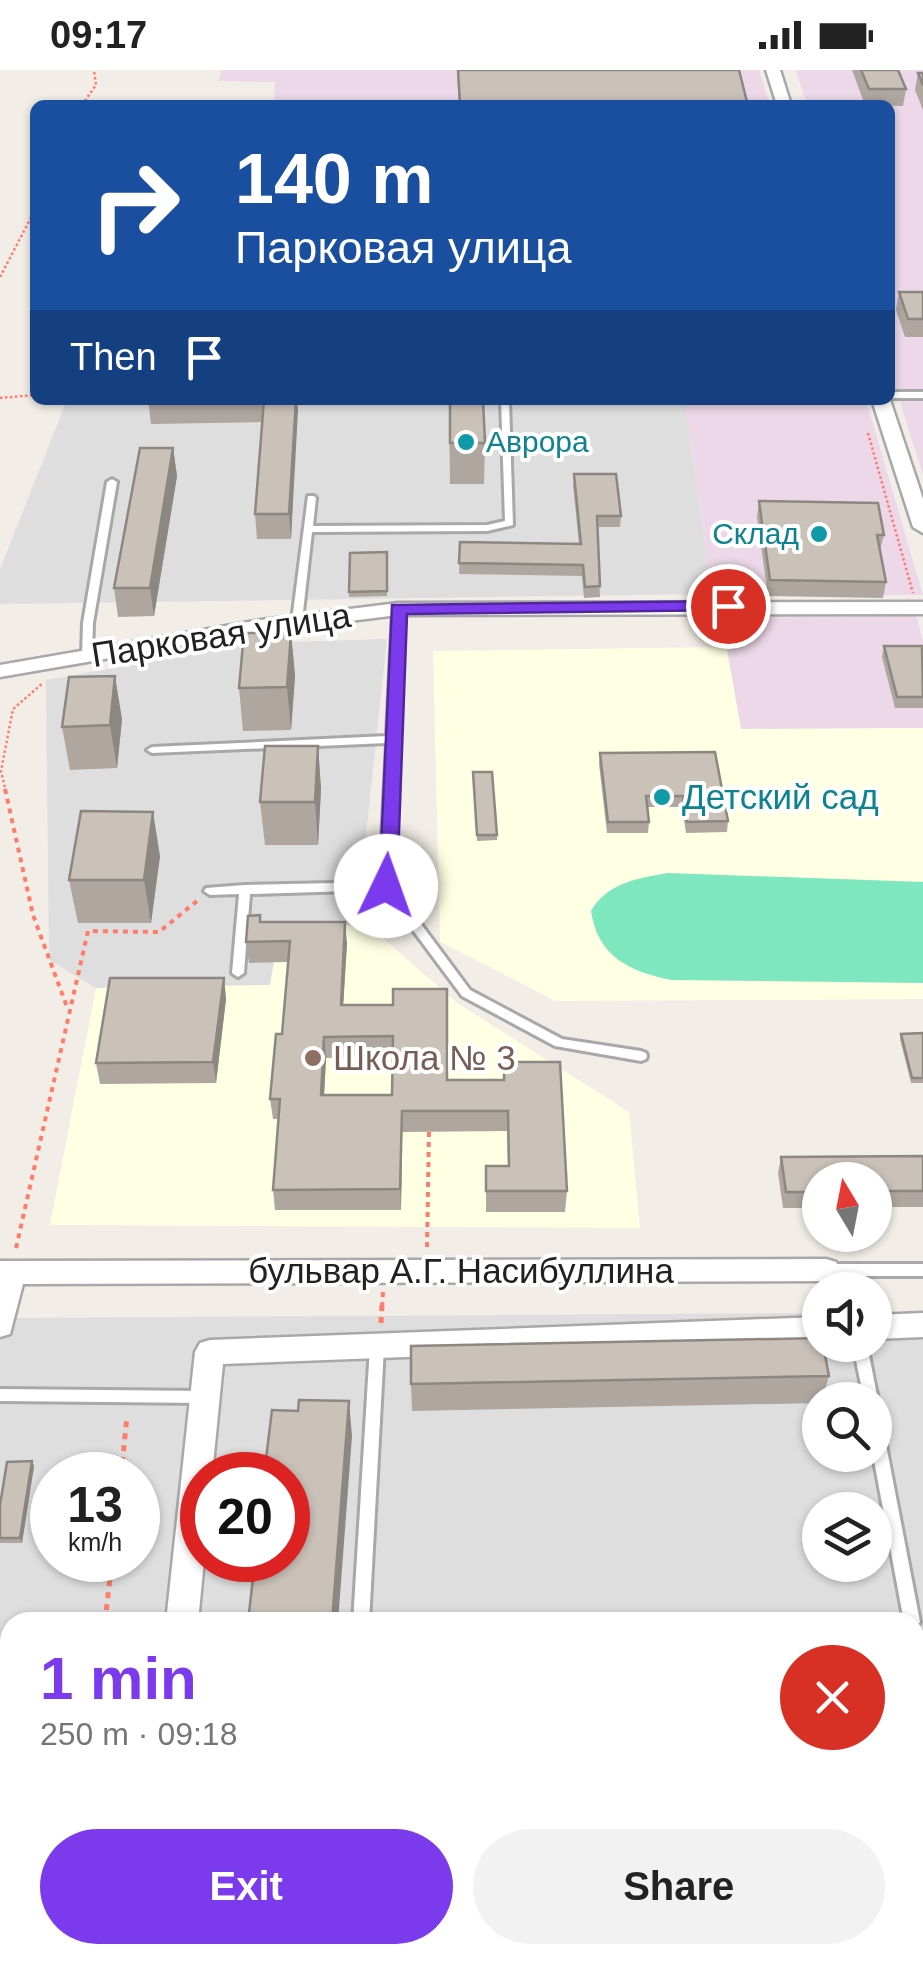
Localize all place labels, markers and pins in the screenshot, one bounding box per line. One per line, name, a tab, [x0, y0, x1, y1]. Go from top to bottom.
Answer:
place label: Аврора	[486, 425, 589, 458]
marker: Аврора	[455, 431, 477, 453]
place label: Склад	[712, 517, 799, 550]
marker: Склад	[808, 523, 830, 545]
pin	[686, 564, 771, 649]
place label: Детский сад	[682, 777, 879, 816]
marker: Детский сад	[651, 786, 673, 808]
place label: Школа № 3	[333, 1038, 516, 1077]
marker: Школа № 3	[302, 1047, 324, 1069]

